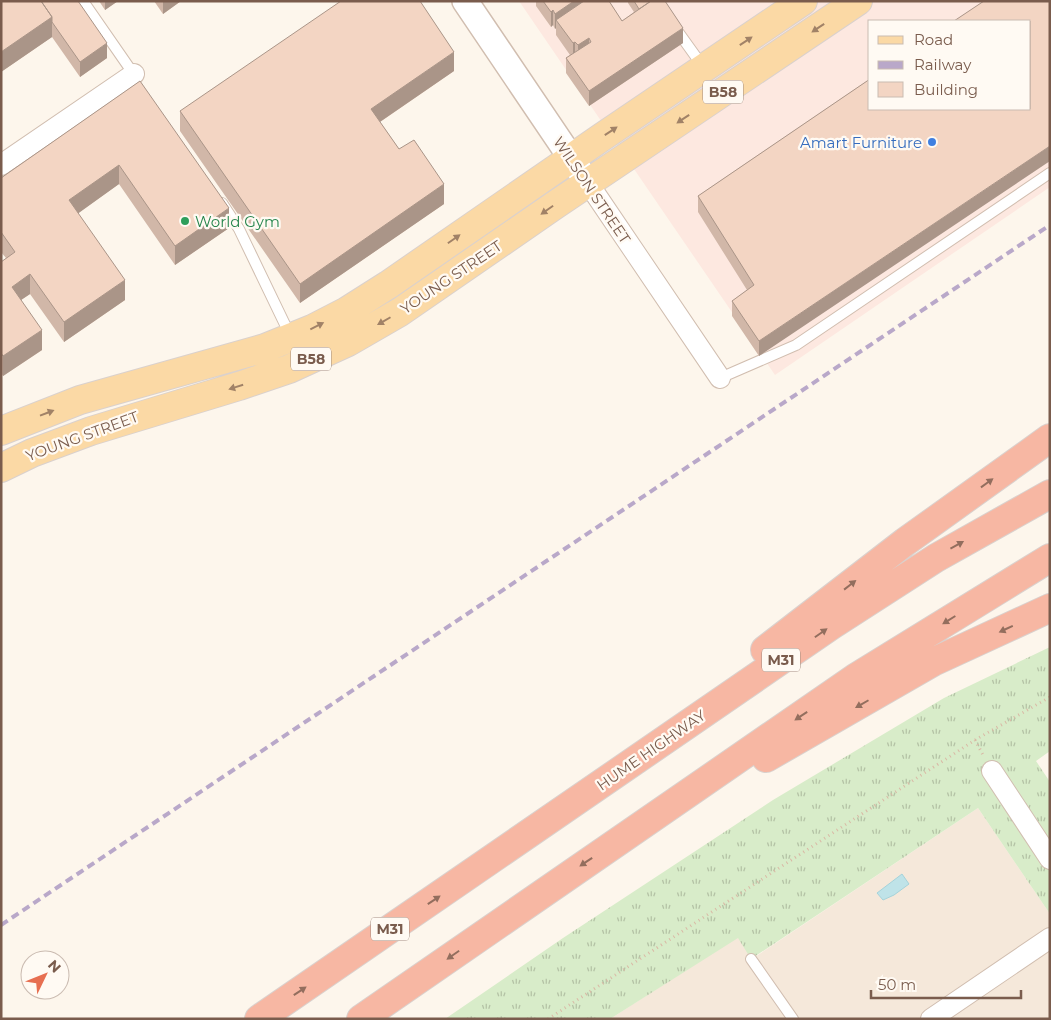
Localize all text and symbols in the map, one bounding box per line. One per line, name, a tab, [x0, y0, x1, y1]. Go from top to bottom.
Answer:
legend	[868, 20, 1031, 110]
one-way arrow	[811, 24, 825, 33]
text: Road	[914, 30, 953, 49]
one-way arrow	[739, 36, 753, 46]
text: Railway	[914, 55, 972, 74]
road number: B58	[703, 80, 743, 104]
text: Building	[914, 80, 978, 99]
one-way arrow	[676, 114, 690, 124]
one-way arrow	[604, 126, 618, 136]
street label: WILSON STREET	[549, 133, 635, 247]
place label: Amart Furniture	[800, 133, 922, 152]
marker: Amart Furniture	[926, 136, 938, 148]
one-way arrow	[541, 205, 554, 215]
place label: World Gym	[195, 212, 280, 231]
marker: World Gym	[179, 215, 191, 227]
one-way arrow	[448, 234, 461, 244]
street label: YOUNG STREET	[397, 236, 506, 318]
one-way arrow	[377, 317, 391, 326]
one-way arrow	[310, 322, 325, 330]
road number: B58	[291, 348, 331, 370]
one-way arrow	[228, 383, 243, 391]
street label: YOUNG STREET	[23, 407, 141, 465]
one-way arrow	[39, 409, 54, 416]
one-way arrow	[980, 478, 994, 488]
one-way arrow	[951, 541, 964, 550]
one-way arrow	[843, 579, 856, 590]
one-way arrow	[942, 616, 955, 625]
one-way arrow	[998, 624, 1013, 633]
one-way arrow	[814, 628, 827, 638]
road number: M31	[762, 648, 800, 672]
one-way arrow	[855, 699, 868, 708]
street label: HUME HIGHWAY	[593, 705, 709, 795]
one-way arrow	[794, 711, 807, 721]
one-way arrow	[579, 858, 593, 867]
one-way arrow	[427, 895, 441, 905]
road number: M31	[371, 918, 409, 941]
north arrow	[20, 950, 70, 1000]
one-way arrow	[446, 950, 459, 960]
text: N	[44, 956, 65, 976]
scale bar	[871, 968, 1021, 1000]
text: 50 m	[878, 975, 916, 994]
one-way arrow	[293, 986, 306, 996]

